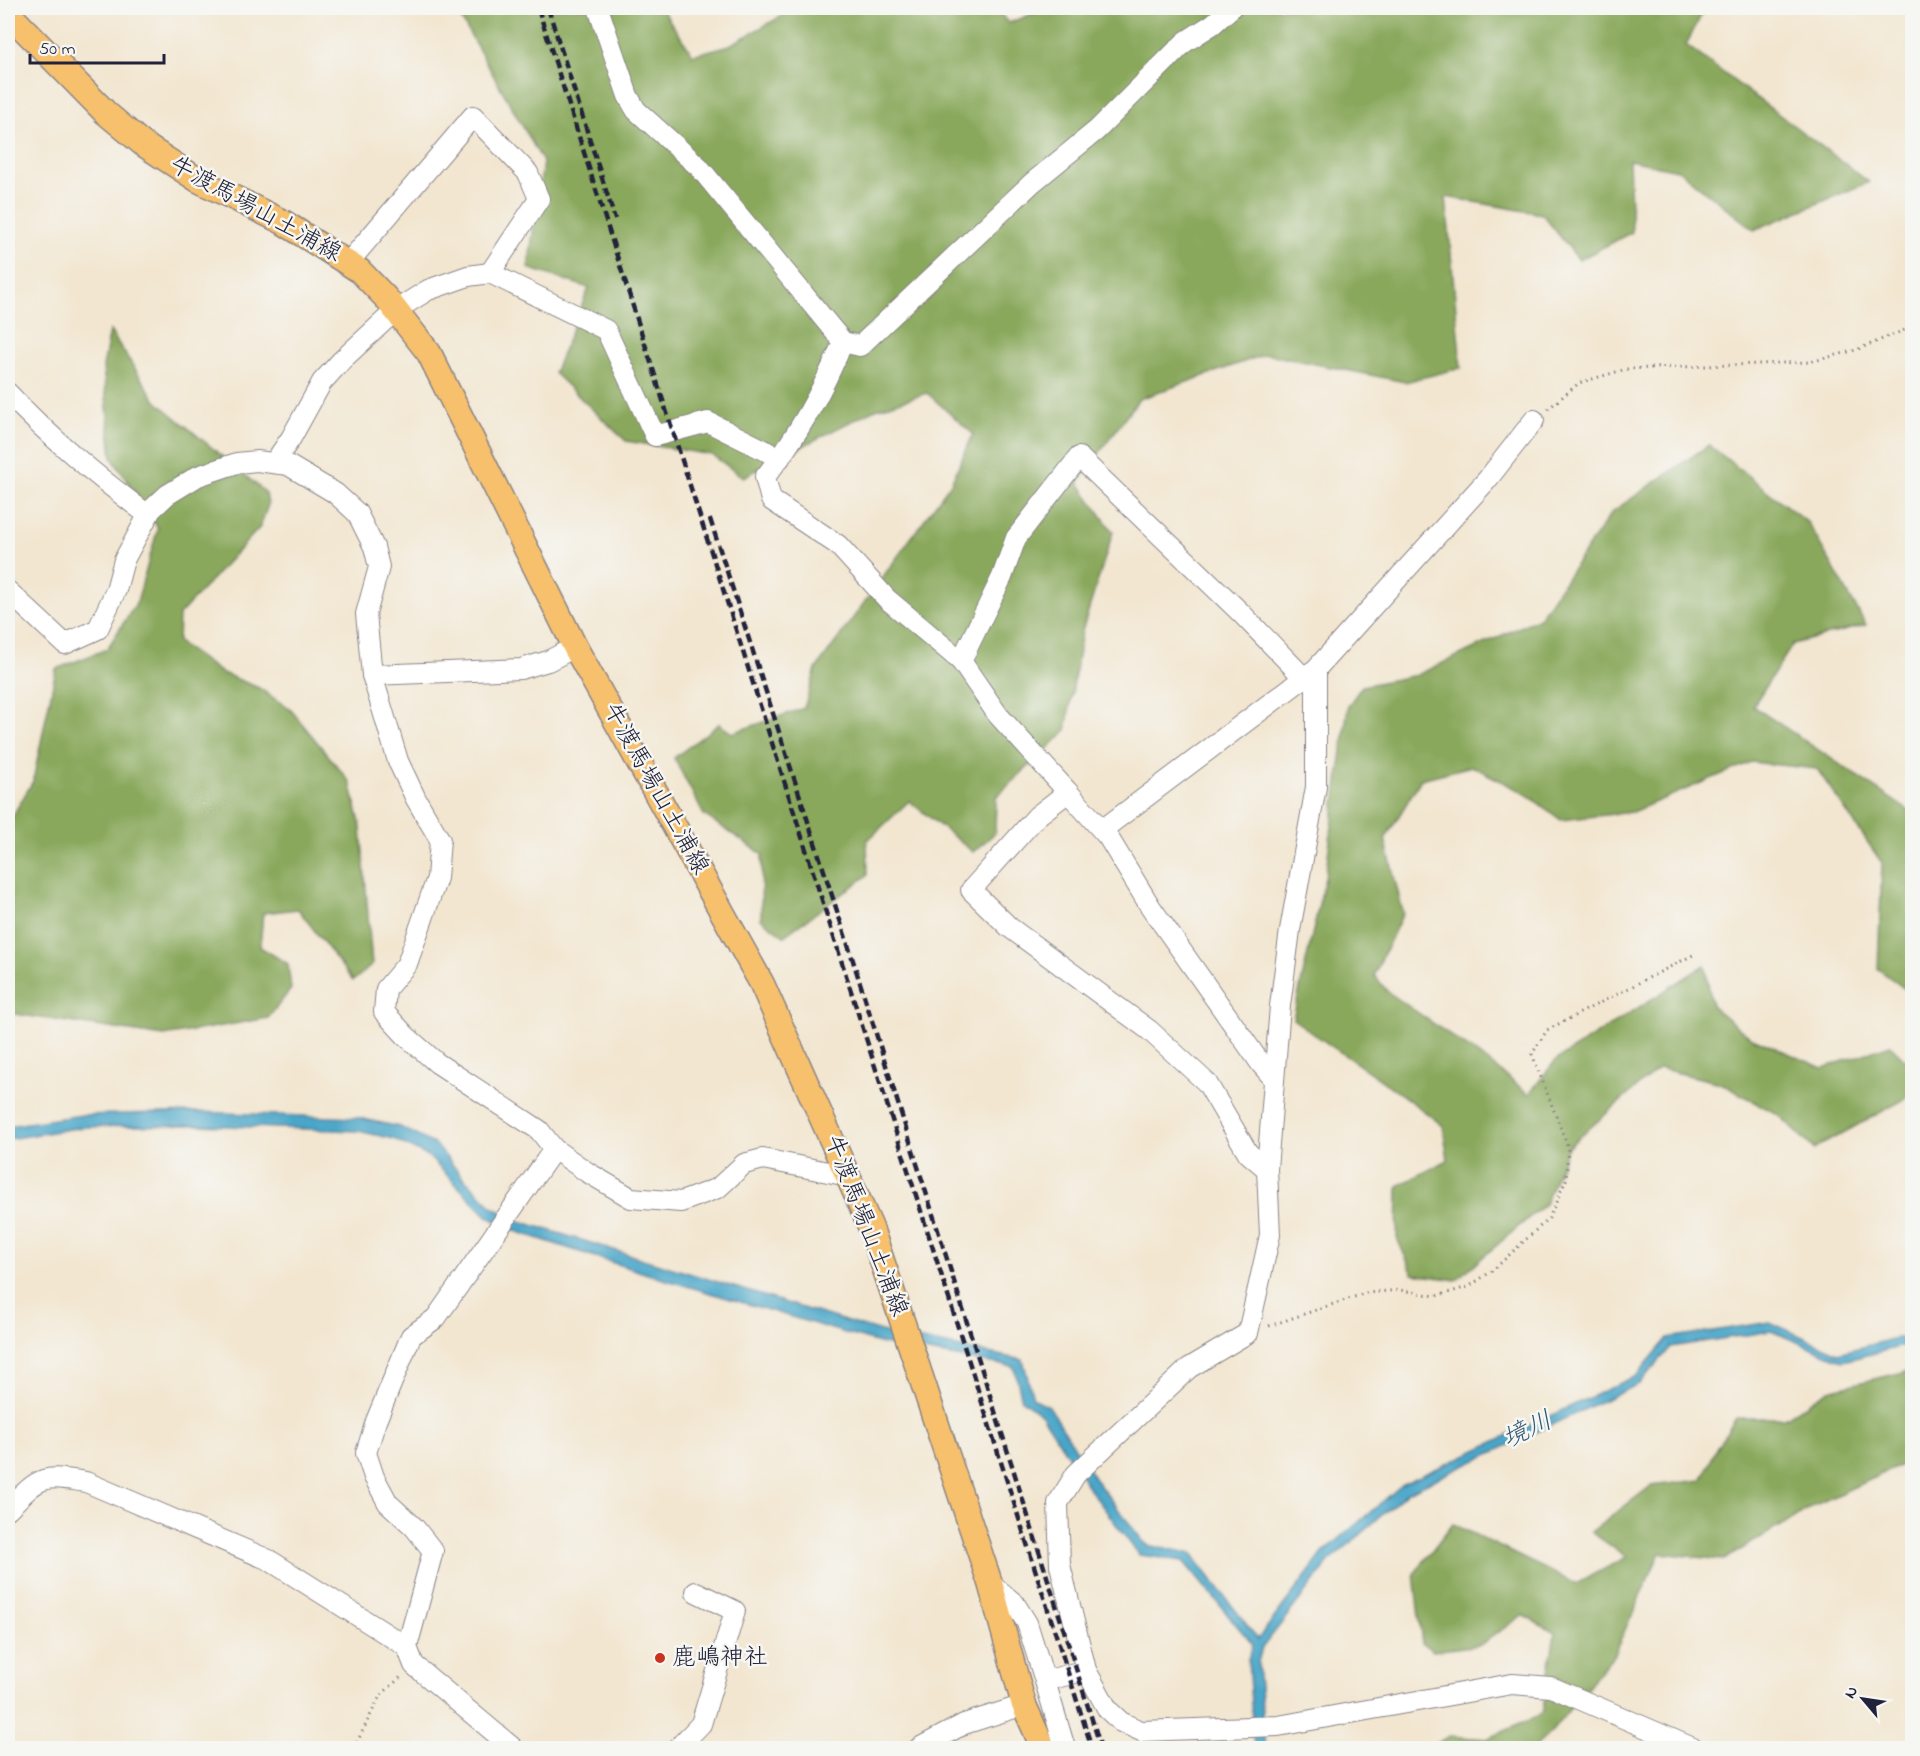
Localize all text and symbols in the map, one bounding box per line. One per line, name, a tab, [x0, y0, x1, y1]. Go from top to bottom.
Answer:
scale bar	[30, 27, 164, 65]
text: 50 m	[39, 37, 76, 63]
street label: 牛渡馬場山土浦線	[163, 148, 347, 272]
street label: 牛渡馬場山土浦線	[593, 697, 717, 881]
street label: 牛渡馬場山土浦線	[814, 1130, 916, 1322]
water label: 境川	[1496, 1403, 1560, 1459]
place label: 鹿嶋神社	[672, 1641, 768, 1676]
marker: 鹿嶋神社	[653, 1651, 667, 1665]
north arrow	[1833, 1669, 1893, 1729]
text: N	[1839, 1682, 1865, 1703]

